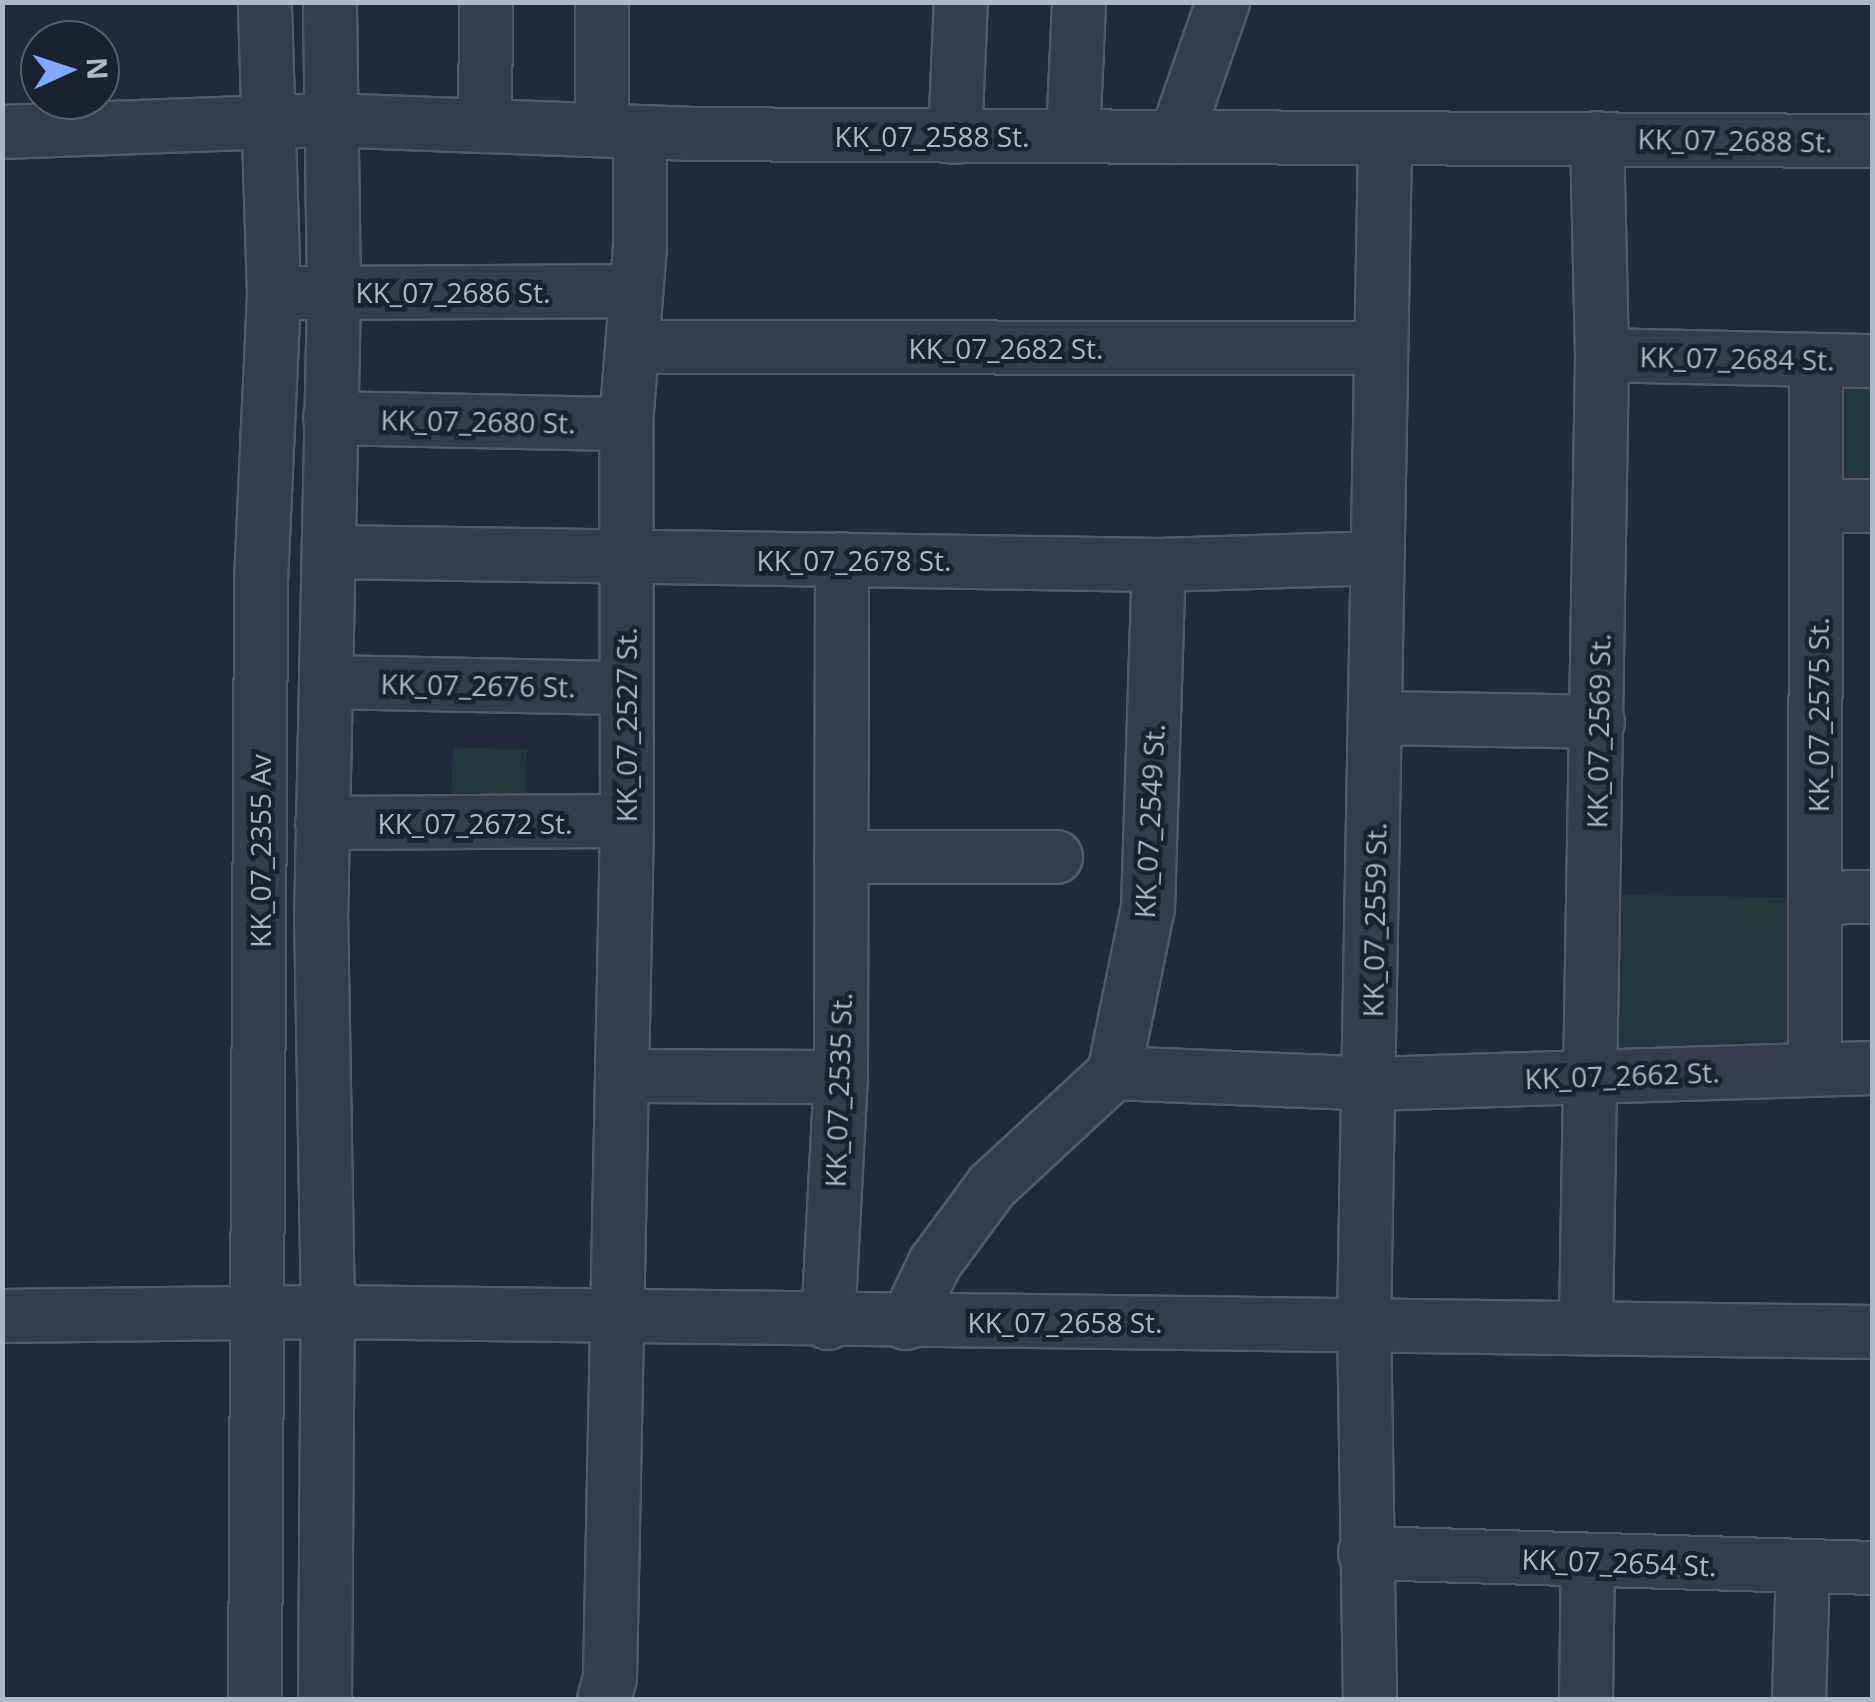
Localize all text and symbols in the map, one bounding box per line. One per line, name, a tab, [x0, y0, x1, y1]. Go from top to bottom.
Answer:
north arrow	[20, 20, 120, 120]
text: N	[78, 56, 118, 81]
street label: KK_07_2588 St.	[835, 119, 1029, 153]
street label: KK_07_2688 St.	[1637, 122, 1833, 158]
street label: KK_07_2686 St.	[356, 275, 550, 309]
street label: KK_07_2682 St.	[909, 331, 1103, 365]
street label: KK_07_2684 St.	[1639, 340, 1835, 376]
street label: KK_07_2680 St.	[380, 403, 576, 439]
street label: KK_07_2678 St.	[757, 543, 951, 577]
street label: KK_07_2575 St.	[1801, 618, 1835, 812]
street label: KK_07_2527 St.	[609, 628, 643, 822]
street label: KK_07_2569 St.	[1580, 633, 1616, 829]
street label: KK_07_2676 St.	[380, 667, 576, 703]
street label: KK_07_2549 St.	[1127, 723, 1171, 919]
street label: KK_07_2355 Av	[243, 754, 277, 948]
street label: KK_07_2672 St.	[378, 806, 572, 840]
street label: KK_07_2559 St.	[1356, 822, 1392, 1018]
street label: KK_07_2535 St.	[818, 992, 858, 1188]
street label: KK_07_2662 St.	[1524, 1055, 1720, 1095]
street label: KK_07_2658 St.	[968, 1305, 1162, 1339]
street label: KK_07_2654 St.	[1521, 1542, 1717, 1582]

